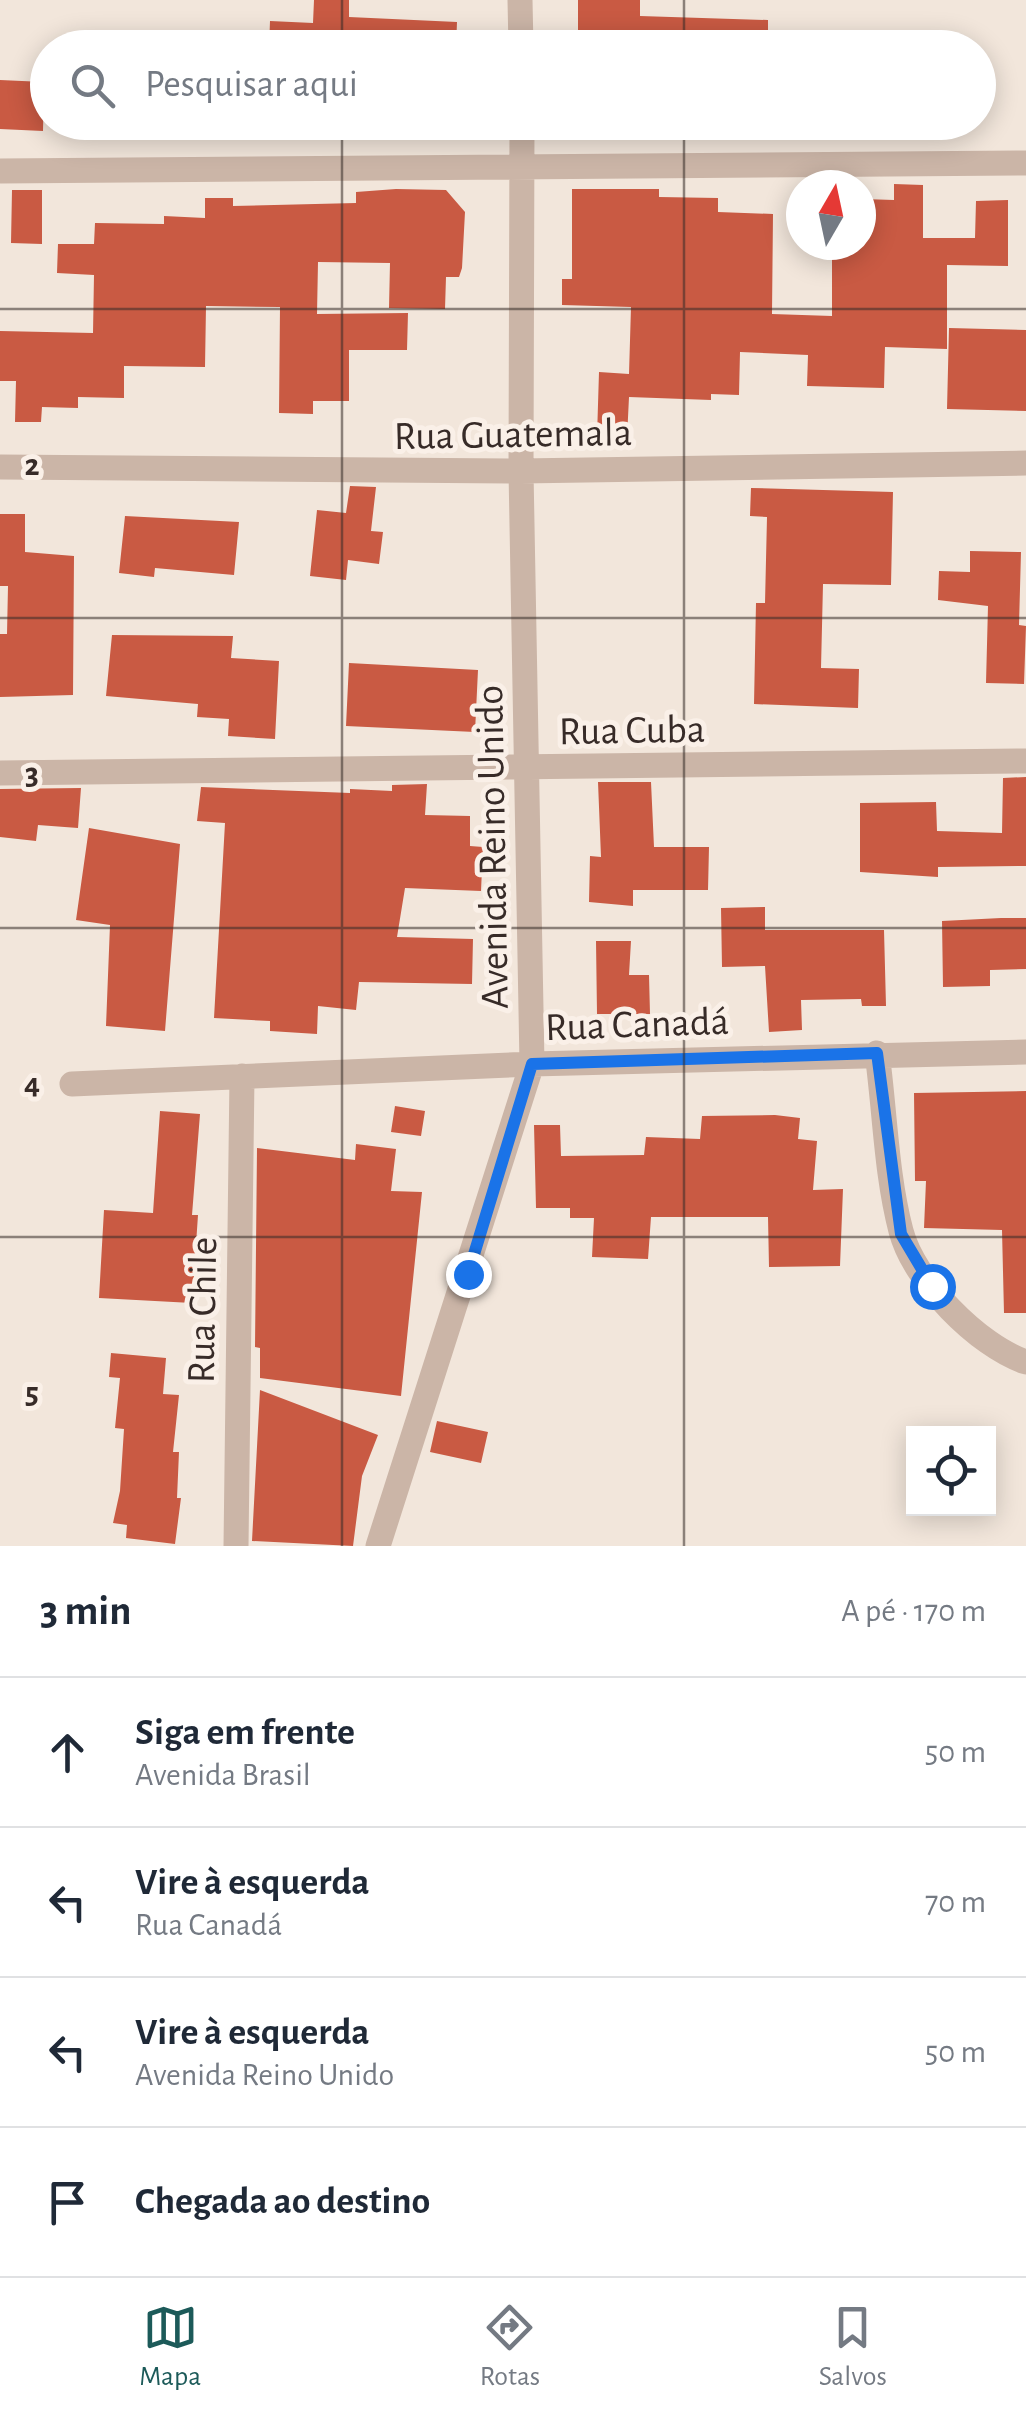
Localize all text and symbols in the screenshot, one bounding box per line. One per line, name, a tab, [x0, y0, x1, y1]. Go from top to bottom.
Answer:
search box	[30, 30, 996, 140]
icon: search	[65, 58, 120, 113]
text: Pesquisar aqui	[145, 66, 358, 104]
north arrow	[786, 170, 876, 260]
street label: Rua Guatemala	[393, 413, 633, 457]
text: 2	[24, 449, 40, 481]
street label: Avenida Reino Unido	[470, 685, 516, 1009]
street label: Rua Cuba	[558, 710, 706, 752]
text: 3	[25, 758, 39, 790]
street label: Rua Canadá	[544, 1002, 730, 1048]
text: 4	[24, 1068, 40, 1100]
street label: Rua Chile	[182, 1236, 224, 1384]
route end	[446, 1252, 492, 1298]
route start	[910, 1264, 956, 1310]
text: 5	[25, 1377, 39, 1409]
map controls	[906, 1426, 996, 1516]
button: locate	[906, 1426, 996, 1516]
text: 3 min	[40, 1590, 132, 1632]
text: A pé · 170 m	[841, 1595, 986, 1627]
text: Siga em frente	[135, 1714, 355, 1752]
icon: ahead	[40, 1725, 95, 1780]
text: 50 m	[925, 1736, 986, 1768]
text: Avenida Brasil	[135, 1759, 311, 1791]
text: Vire à esquerda	[135, 1864, 370, 1902]
icon: left	[40, 1875, 95, 1930]
text: 70 m	[925, 1886, 986, 1918]
text: Rua Canadá	[135, 1909, 282, 1941]
text: Vire à esquerda	[135, 2014, 370, 2052]
icon: left	[40, 2025, 95, 2080]
text: 50 m	[925, 2036, 986, 2068]
text: Avenida Reino Unido	[135, 2059, 394, 2091]
icon: arrive	[40, 2175, 95, 2230]
text: Chegada ao destino	[135, 2183, 430, 2221]
tab: Mapa	[139, 2300, 201, 2394]
tab: Rotas	[480, 2300, 540, 2394]
tab: Salvos	[819, 2300, 887, 2394]

